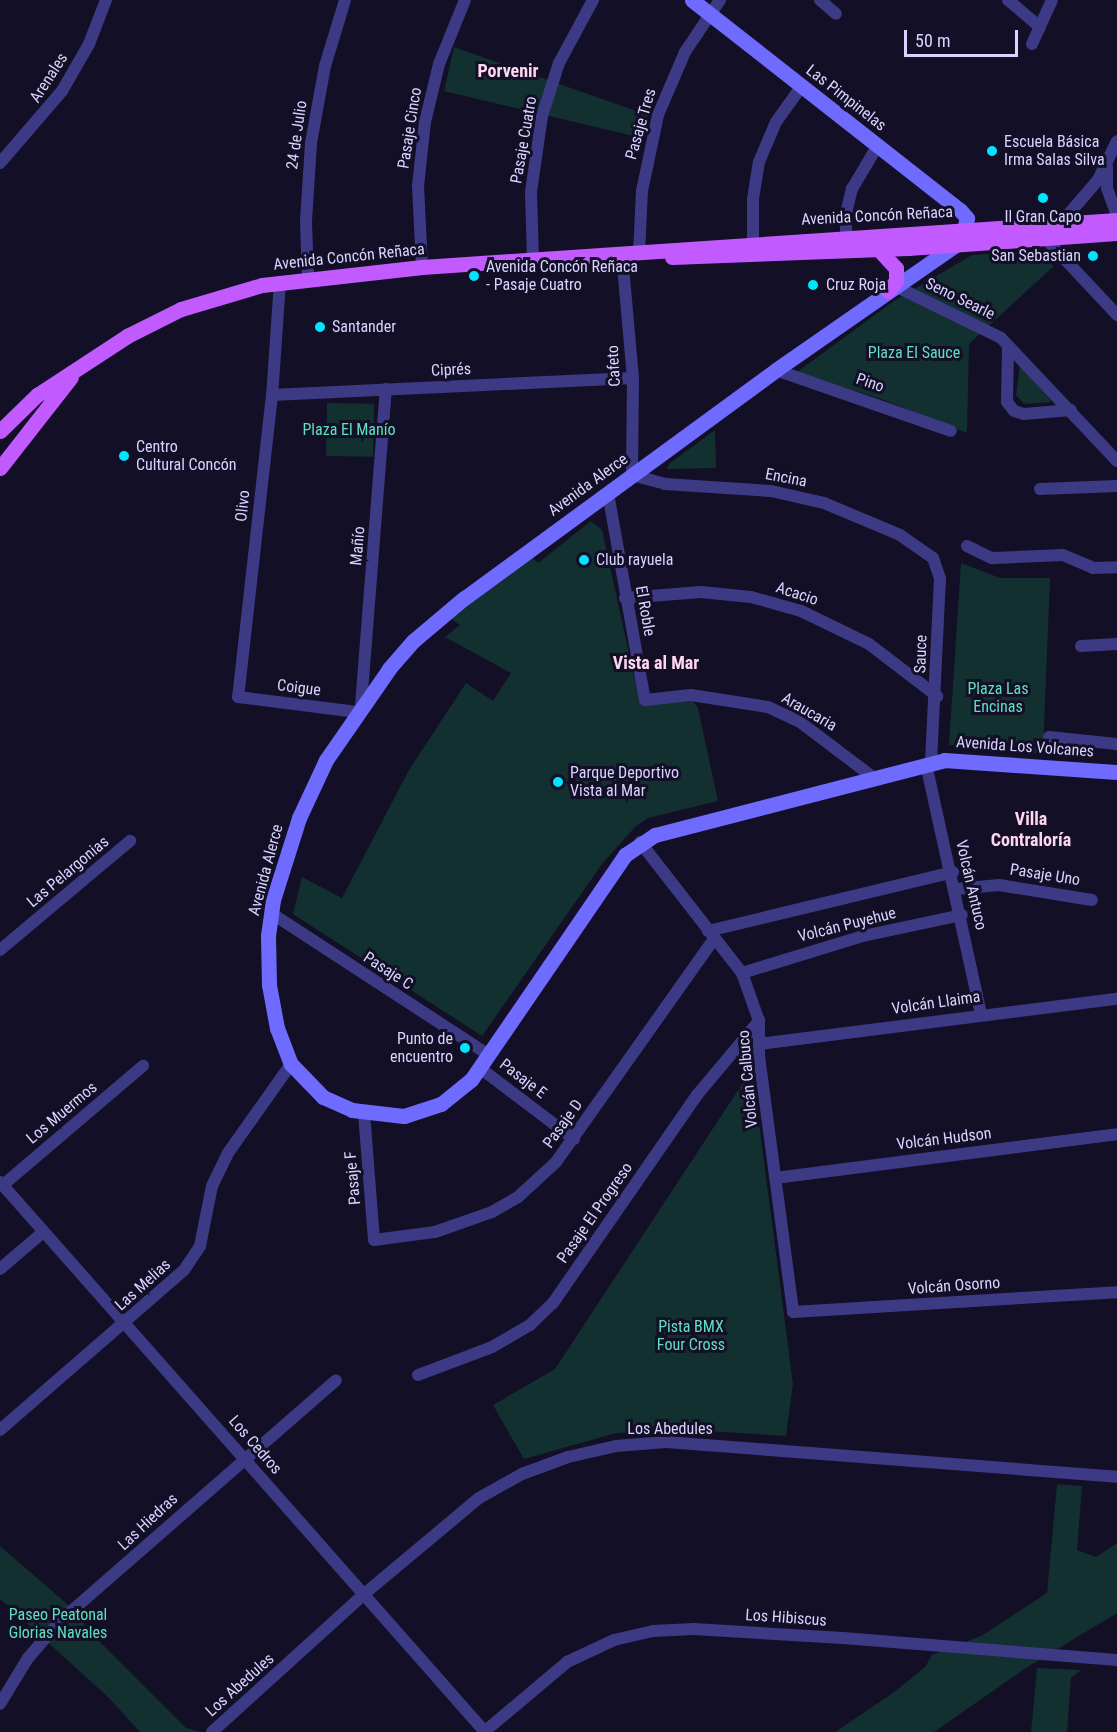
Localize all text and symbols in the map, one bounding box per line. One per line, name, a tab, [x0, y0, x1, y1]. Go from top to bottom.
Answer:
scale bar	[907, 18, 1021, 56]
text: 50 m	[915, 30, 950, 51]
street label: Arenales	[26, 50, 72, 106]
district label: Porvenir	[477, 60, 539, 82]
street label: Las Pimpinelas	[802, 61, 890, 135]
street label: Pasaje Cinco	[394, 86, 426, 170]
street label: Pasaje Tres	[622, 86, 660, 162]
street label: Pasaje Cuatro	[507, 95, 541, 185]
street label: 24 de Julio	[283, 99, 311, 171]
place label: Escuela Básica Irma Salas Silva	[1004, 132, 1105, 170]
marker: Escuela Básica Irma Salas Silva	[985, 144, 999, 158]
marker: Il Gran Capo	[1036, 191, 1050, 205]
street label: Avenida Concón Reñaca	[801, 202, 953, 230]
place label: Il Gran Capo	[1004, 207, 1082, 227]
street label: Avenida Concón Reñaca	[272, 240, 426, 274]
place label: San Sebastian	[991, 246, 1081, 266]
marker: San Sebastian	[1086, 249, 1100, 263]
place label: Avenida Concón Reñaca - Pasaje Cuatro	[486, 257, 638, 295]
marker: Avenida Concón Reñaca - Pasaje Cuatro	[467, 269, 481, 283]
street label: Seno Searle	[922, 274, 998, 324]
place label: Cruz Roja	[826, 275, 886, 295]
marker: Cruz Roja	[804, 276, 822, 294]
place label: Santander	[332, 317, 396, 337]
marker: Santander	[313, 320, 327, 334]
park label: Plaza El Sauce	[868, 343, 960, 363]
street label: Cafeto	[603, 345, 625, 387]
street label: Ciprés	[430, 359, 472, 381]
street label: Pino	[853, 369, 887, 397]
park label: Plaza El Manío	[302, 420, 396, 440]
place label: Centro Cultural Concón	[136, 437, 237, 475]
marker: Centro Cultural Concón	[117, 449, 131, 463]
street label: Avenida Alerce	[544, 450, 632, 520]
street label: Encina	[763, 465, 809, 491]
street label: Olivo	[232, 489, 254, 523]
street label: Mañío	[347, 526, 369, 566]
place label: Club rayuela	[596, 550, 673, 570]
marker: Club rayuela	[577, 553, 591, 567]
street label: Acacio	[773, 578, 821, 610]
street label: El Roble	[631, 584, 659, 638]
street label: Sauce	[911, 634, 931, 674]
district label: Vista al Mar	[613, 652, 699, 674]
street label: Coigue	[276, 676, 322, 700]
park label: Plaza Las Encinas	[967, 679, 1029, 717]
street label: Araucaria	[778, 689, 840, 735]
street label: Avenida Los Volcanes	[955, 733, 1095, 761]
place label: Parque Deportivo Vista al Mar	[570, 763, 679, 801]
marker: Parque Deportivo Vista al Mar	[551, 775, 565, 789]
district label: Villa Contraloría	[991, 809, 1071, 852]
street label: Avenida Alerce	[245, 822, 287, 918]
street label: Las Pelargonias	[23, 832, 113, 912]
street label: Volcán Antuco	[951, 838, 991, 932]
street label: Pasaje Uno	[1008, 860, 1082, 890]
street label: Volcán Puyehue	[796, 904, 898, 946]
street label: Pasaje C	[360, 948, 416, 994]
street label: Volcán Llaima	[891, 987, 981, 1019]
place label: Punto de encuentro	[390, 1029, 453, 1067]
street label: Volcán Calbuco	[734, 1029, 762, 1129]
marker: Punto de encuentro	[458, 1041, 472, 1055]
street label: Pasaje E	[496, 1055, 550, 1103]
street label: Los Muermos	[23, 1078, 101, 1148]
street label: Pasaje D	[539, 1096, 587, 1152]
street label: Volcán Hudson	[895, 1124, 993, 1154]
street label: Pasaje F	[341, 1150, 365, 1206]
street label: Pasaje El Progreso	[553, 1159, 637, 1267]
street label: Las Melias	[111, 1255, 175, 1315]
street label: Volcán Osorno	[907, 1273, 1001, 1299]
park label: Pista BMX Four Cross	[657, 1317, 725, 1355]
street label: Los Cedros	[224, 1412, 286, 1478]
street label: Los Abedules	[627, 1419, 713, 1439]
street label: Las Hiedras	[114, 1489, 182, 1555]
park label: Paseo Peatonal Glorias Navales	[9, 1605, 107, 1643]
street label: Los Hibiscus	[745, 1606, 827, 1630]
street label: Los Abedules	[202, 1649, 278, 1721]

